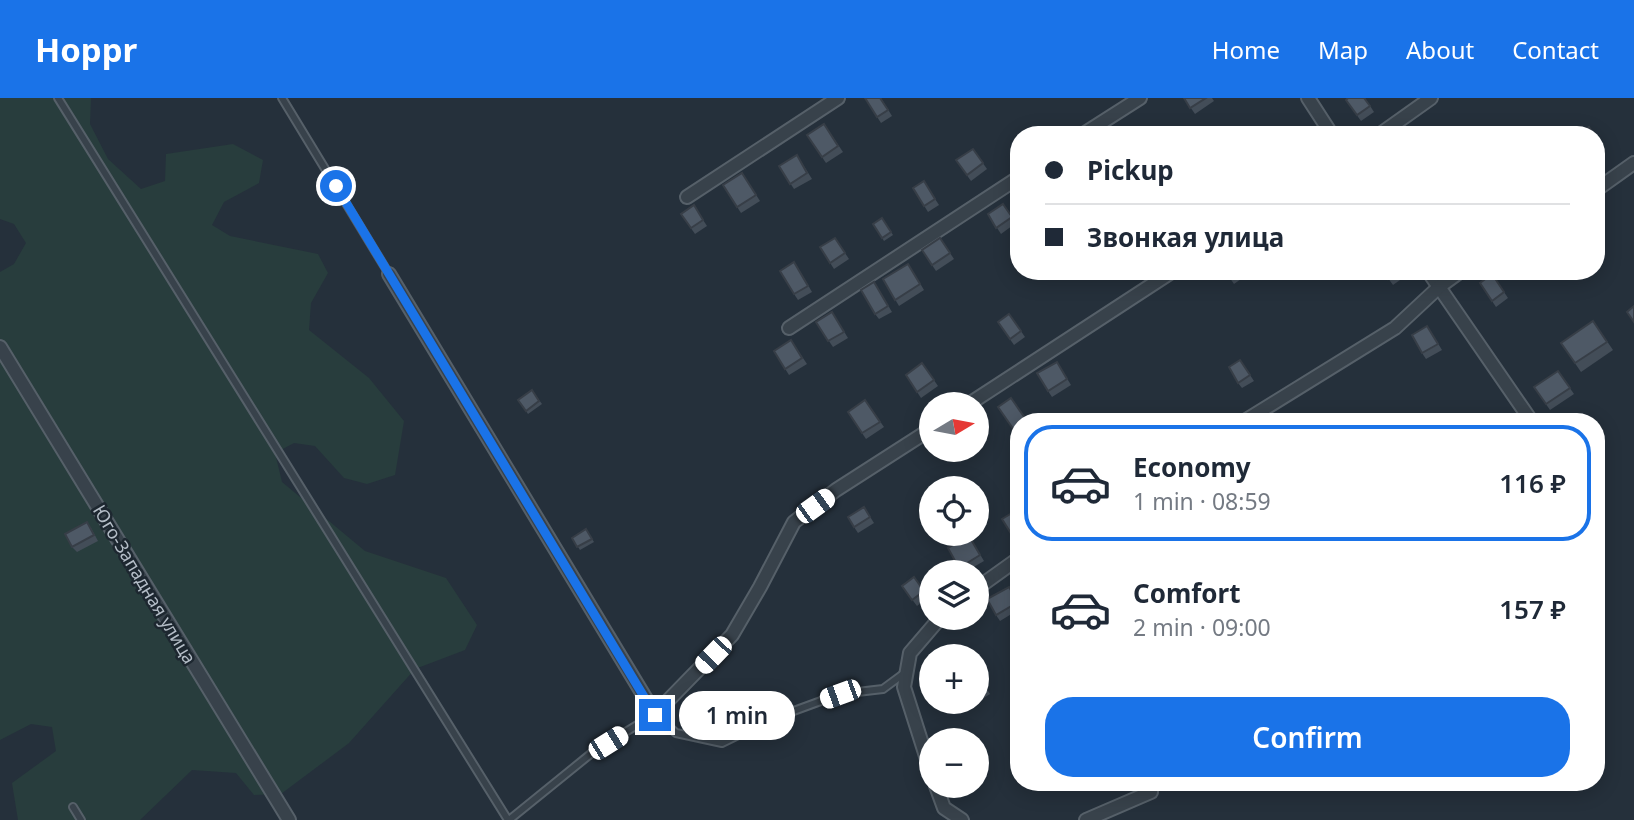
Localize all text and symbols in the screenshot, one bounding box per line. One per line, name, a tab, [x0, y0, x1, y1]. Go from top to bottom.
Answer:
text: Hoppr	[35, 27, 137, 72]
text: Home	[1212, 33, 1280, 66]
text: Map	[1318, 33, 1368, 66]
text: About	[1406, 33, 1474, 66]
text: Contact	[1512, 33, 1599, 66]
text: Pickup	[1087, 152, 1174, 188]
route start	[320, 170, 352, 202]
text: Звонкая улица	[1087, 219, 1284, 255]
north arrow	[919, 392, 989, 462]
map controls	[919, 392, 989, 798]
text: Economy	[1133, 449, 1251, 485]
icon: car	[1049, 452, 1112, 515]
text: 116 ₽	[1499, 465, 1566, 501]
button: locate	[919, 476, 989, 546]
car	[792, 485, 839, 527]
text: 1 min · 08:59	[1133, 485, 1271, 517]
street label: Юго-Западная улица	[88, 500, 202, 668]
button: layers	[919, 560, 989, 630]
text: Comfort	[1133, 575, 1241, 611]
icon: car	[1049, 578, 1112, 641]
text: 157 ₽	[1499, 591, 1566, 627]
text: 2 min · 09:00	[1133, 611, 1271, 643]
car	[691, 633, 736, 677]
button: +	[919, 644, 989, 714]
car	[817, 677, 864, 711]
callout: 1 min	[680, 690, 795, 740]
button: Confirm	[1045, 697, 1570, 777]
route end	[639, 699, 671, 731]
text: 1 min	[706, 699, 768, 731]
car	[585, 723, 632, 763]
button: −	[919, 728, 989, 798]

